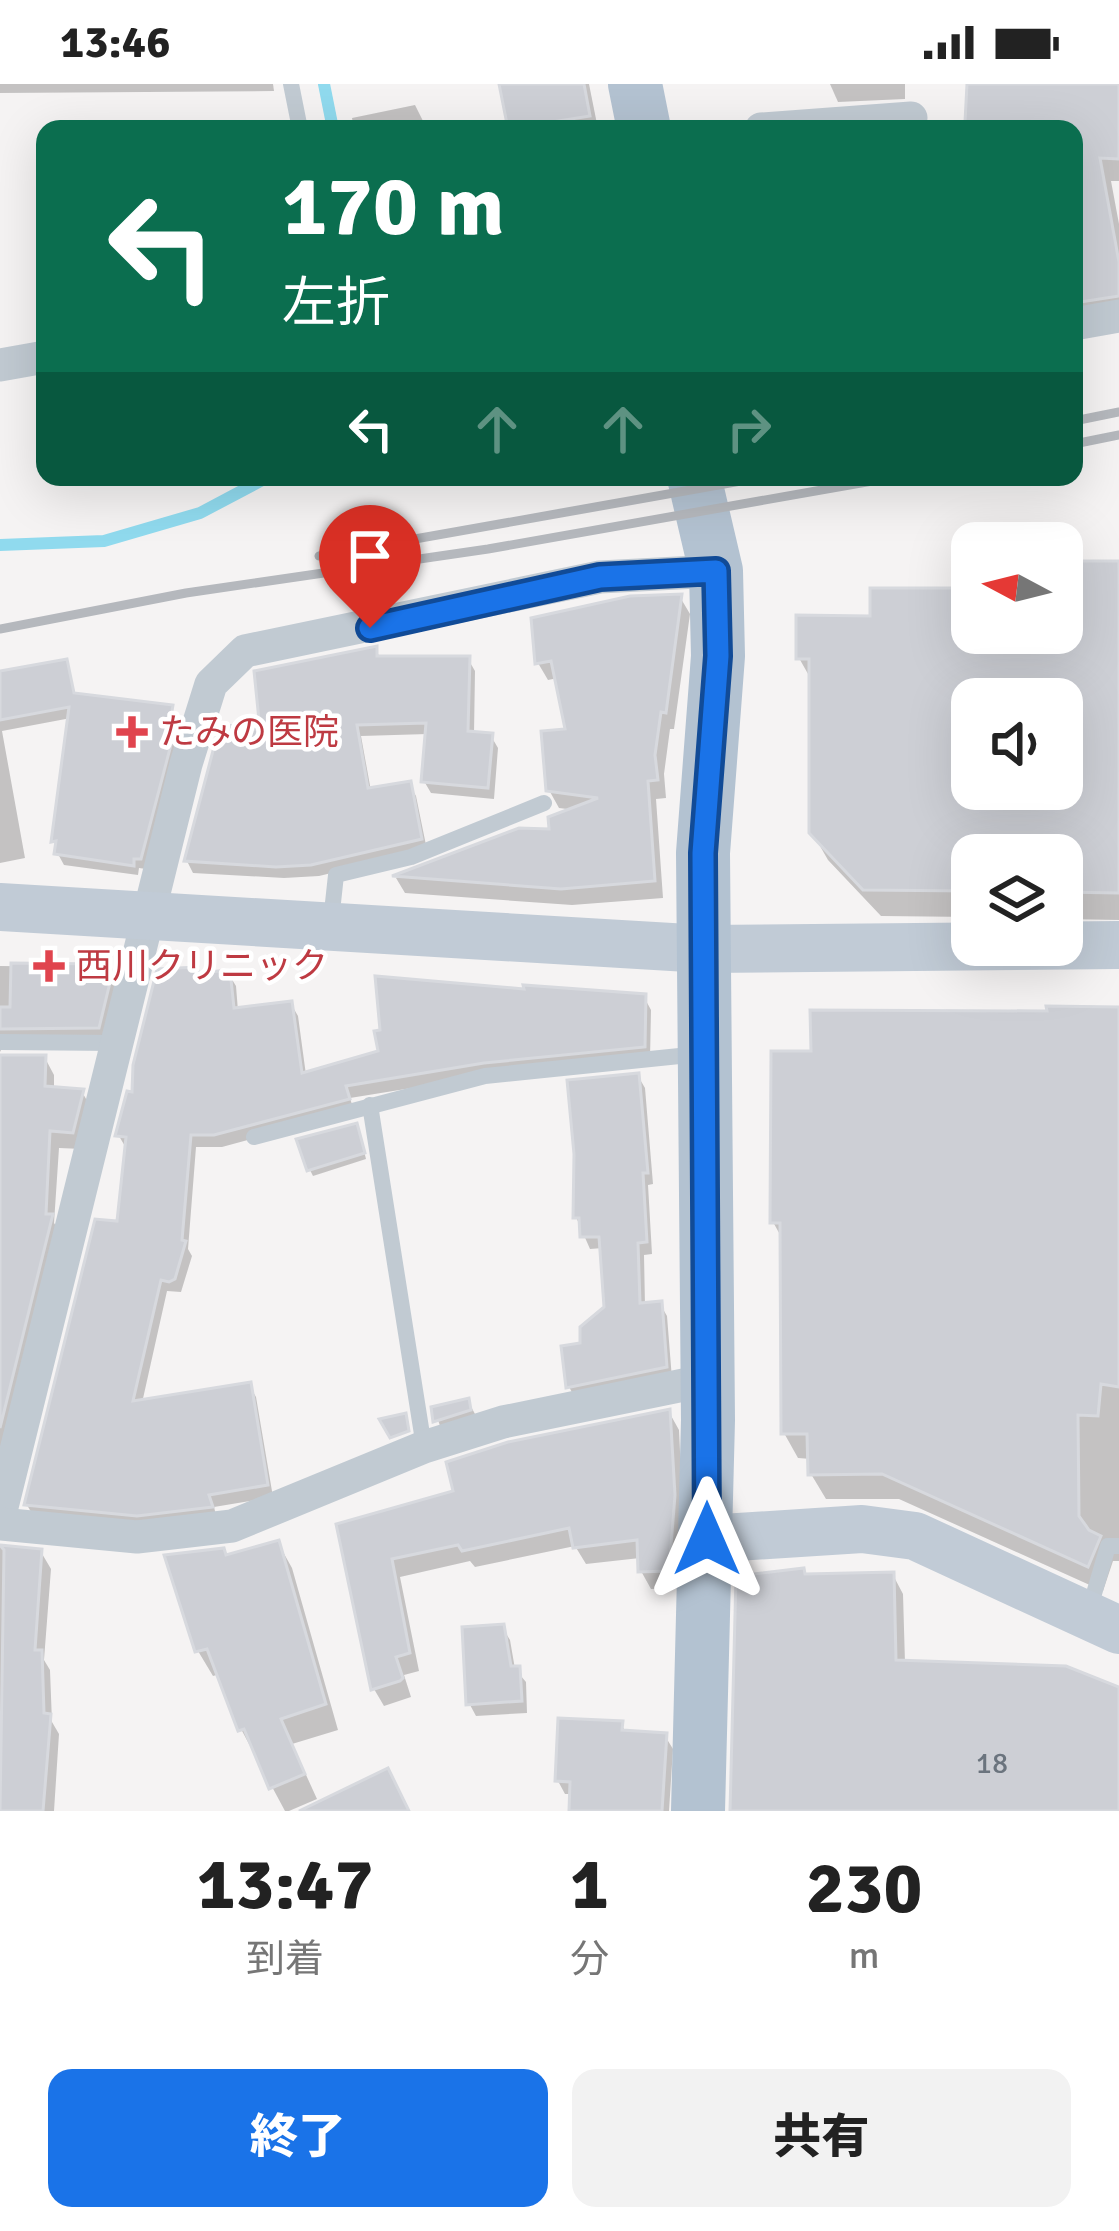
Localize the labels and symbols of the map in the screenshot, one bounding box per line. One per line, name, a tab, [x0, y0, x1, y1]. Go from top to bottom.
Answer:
pin	[319, 505, 421, 628]
north arrow	[951, 522, 1083, 654]
place label: たみの医院	[159, 710, 339, 755]
marker: たみの医院	[116, 716, 148, 748]
place label: 西川クリニック	[76, 944, 328, 989]
marker: 西川クリニック	[33, 950, 65, 982]
position arrow	[644, 1476, 770, 1602]
house number: 18	[976, 1745, 1008, 1782]

